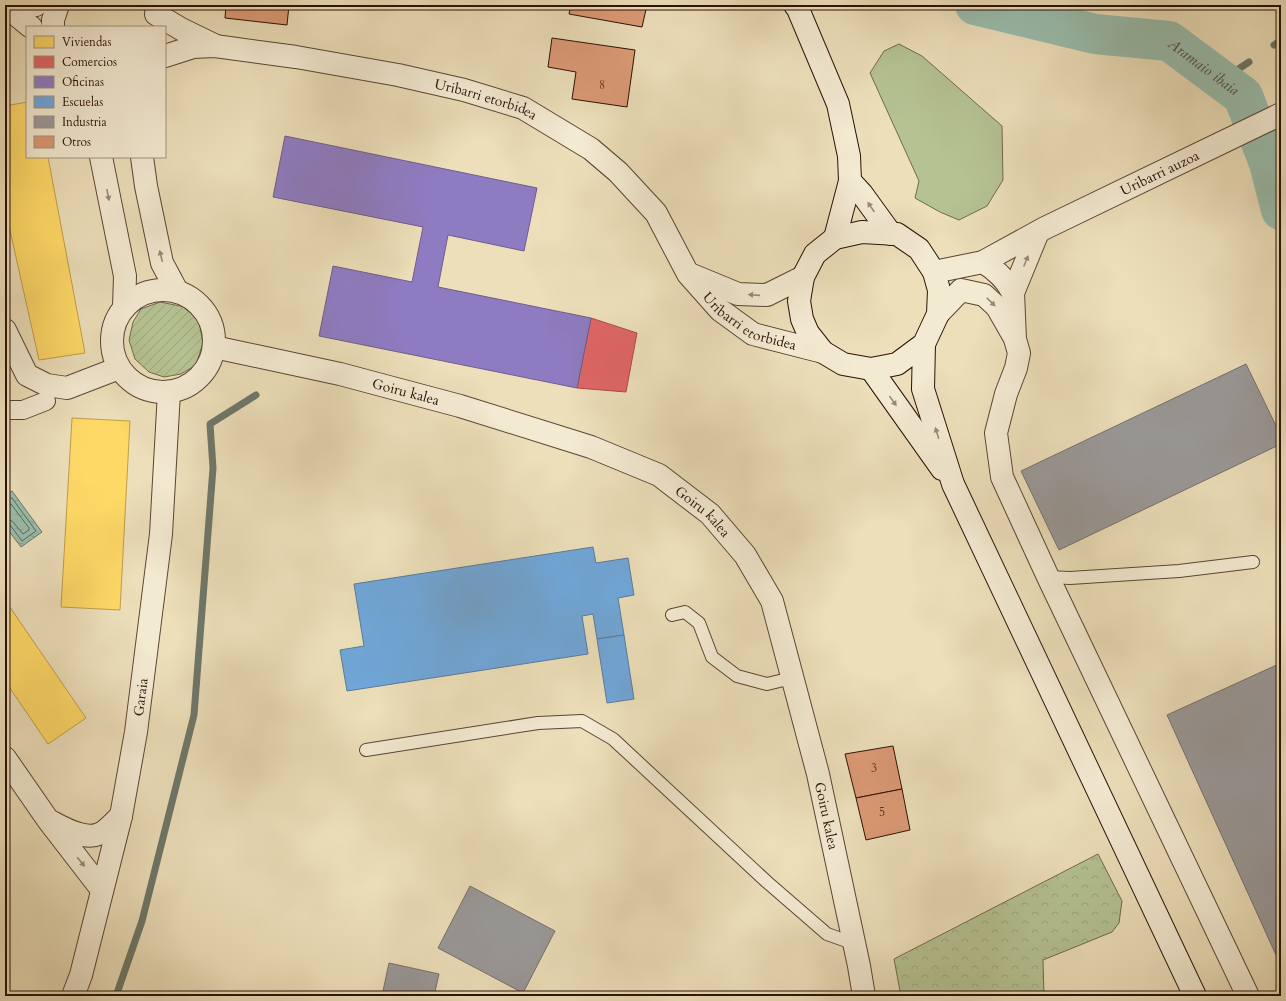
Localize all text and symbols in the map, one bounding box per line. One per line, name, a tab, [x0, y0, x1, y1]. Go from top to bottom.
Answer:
legend	[26, 26, 166, 158]
water label: Aramaio ibaia	[1163, 33, 1244, 100]
text: Viviendas	[62, 34, 112, 50]
text: Comercios	[62, 54, 117, 70]
text: Oficinas	[62, 74, 104, 90]
street label: Uribarri etorbidea	[433, 75, 541, 124]
house number: 8	[599, 77, 605, 93]
text: Escuelas	[62, 94, 103, 110]
text: Industria	[62, 114, 107, 130]
text: Otros	[62, 134, 91, 150]
street label: Uribarri auzoa	[1117, 146, 1203, 200]
one-way arrow	[106, 189, 112, 201]
one-way arrow	[867, 202, 875, 212]
one-way arrow	[157, 250, 163, 262]
one-way arrow	[1024, 254, 1030, 266]
street label: Uribarri etorbidea	[698, 288, 798, 355]
one-way arrow	[748, 291, 760, 298]
one-way arrow	[987, 297, 996, 306]
street label: Goiru kalea	[370, 374, 441, 410]
one-way arrow	[889, 396, 897, 406]
one-way arrow	[934, 427, 940, 439]
street label: Goiru kalea	[671, 482, 735, 541]
street label: Garaia	[129, 677, 153, 717]
house number: 3	[871, 760, 877, 776]
street label: Goiru kalea	[810, 780, 843, 851]
house number: 5	[879, 804, 885, 820]
one-way arrow	[76, 856, 85, 867]

